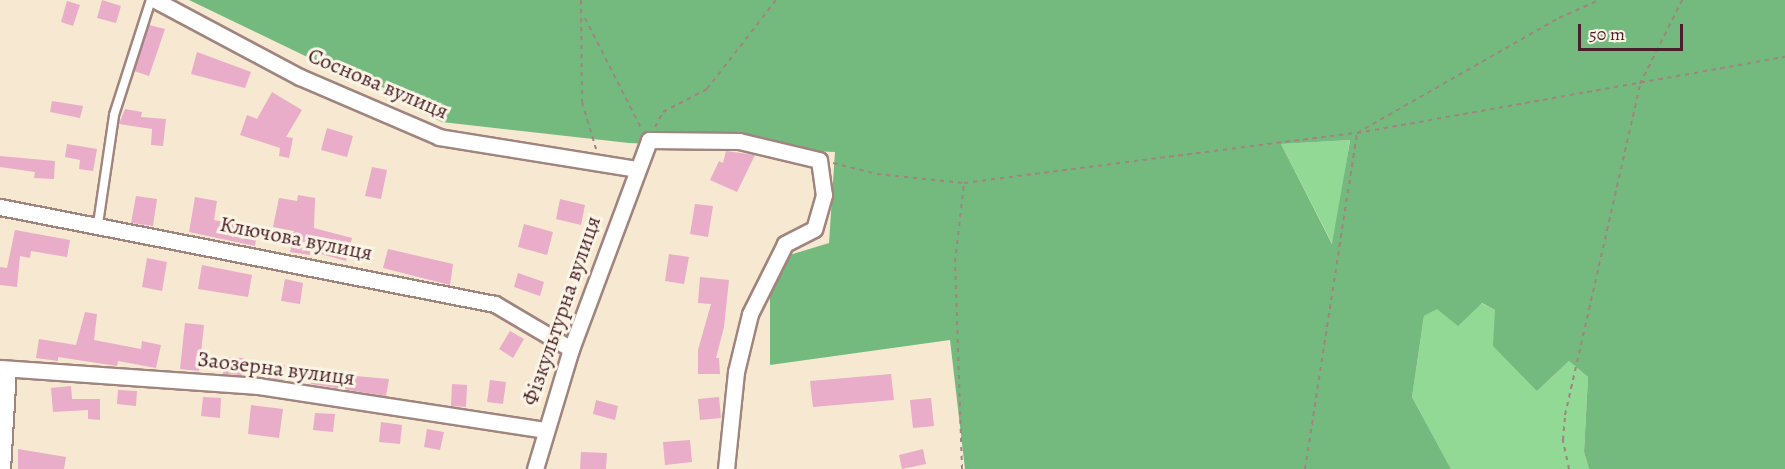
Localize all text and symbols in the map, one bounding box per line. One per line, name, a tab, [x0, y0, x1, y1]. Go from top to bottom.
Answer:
scale bar	[1581, 12, 1686, 50]
text: 50 m	[1589, 22, 1625, 46]
street label: Соснова вулиця	[304, 43, 452, 125]
street label: Ключова вулиця	[217, 211, 375, 267]
street label: Фізкультурна вулиця	[517, 213, 607, 409]
street label: Заозерна вулиця	[196, 346, 356, 392]

